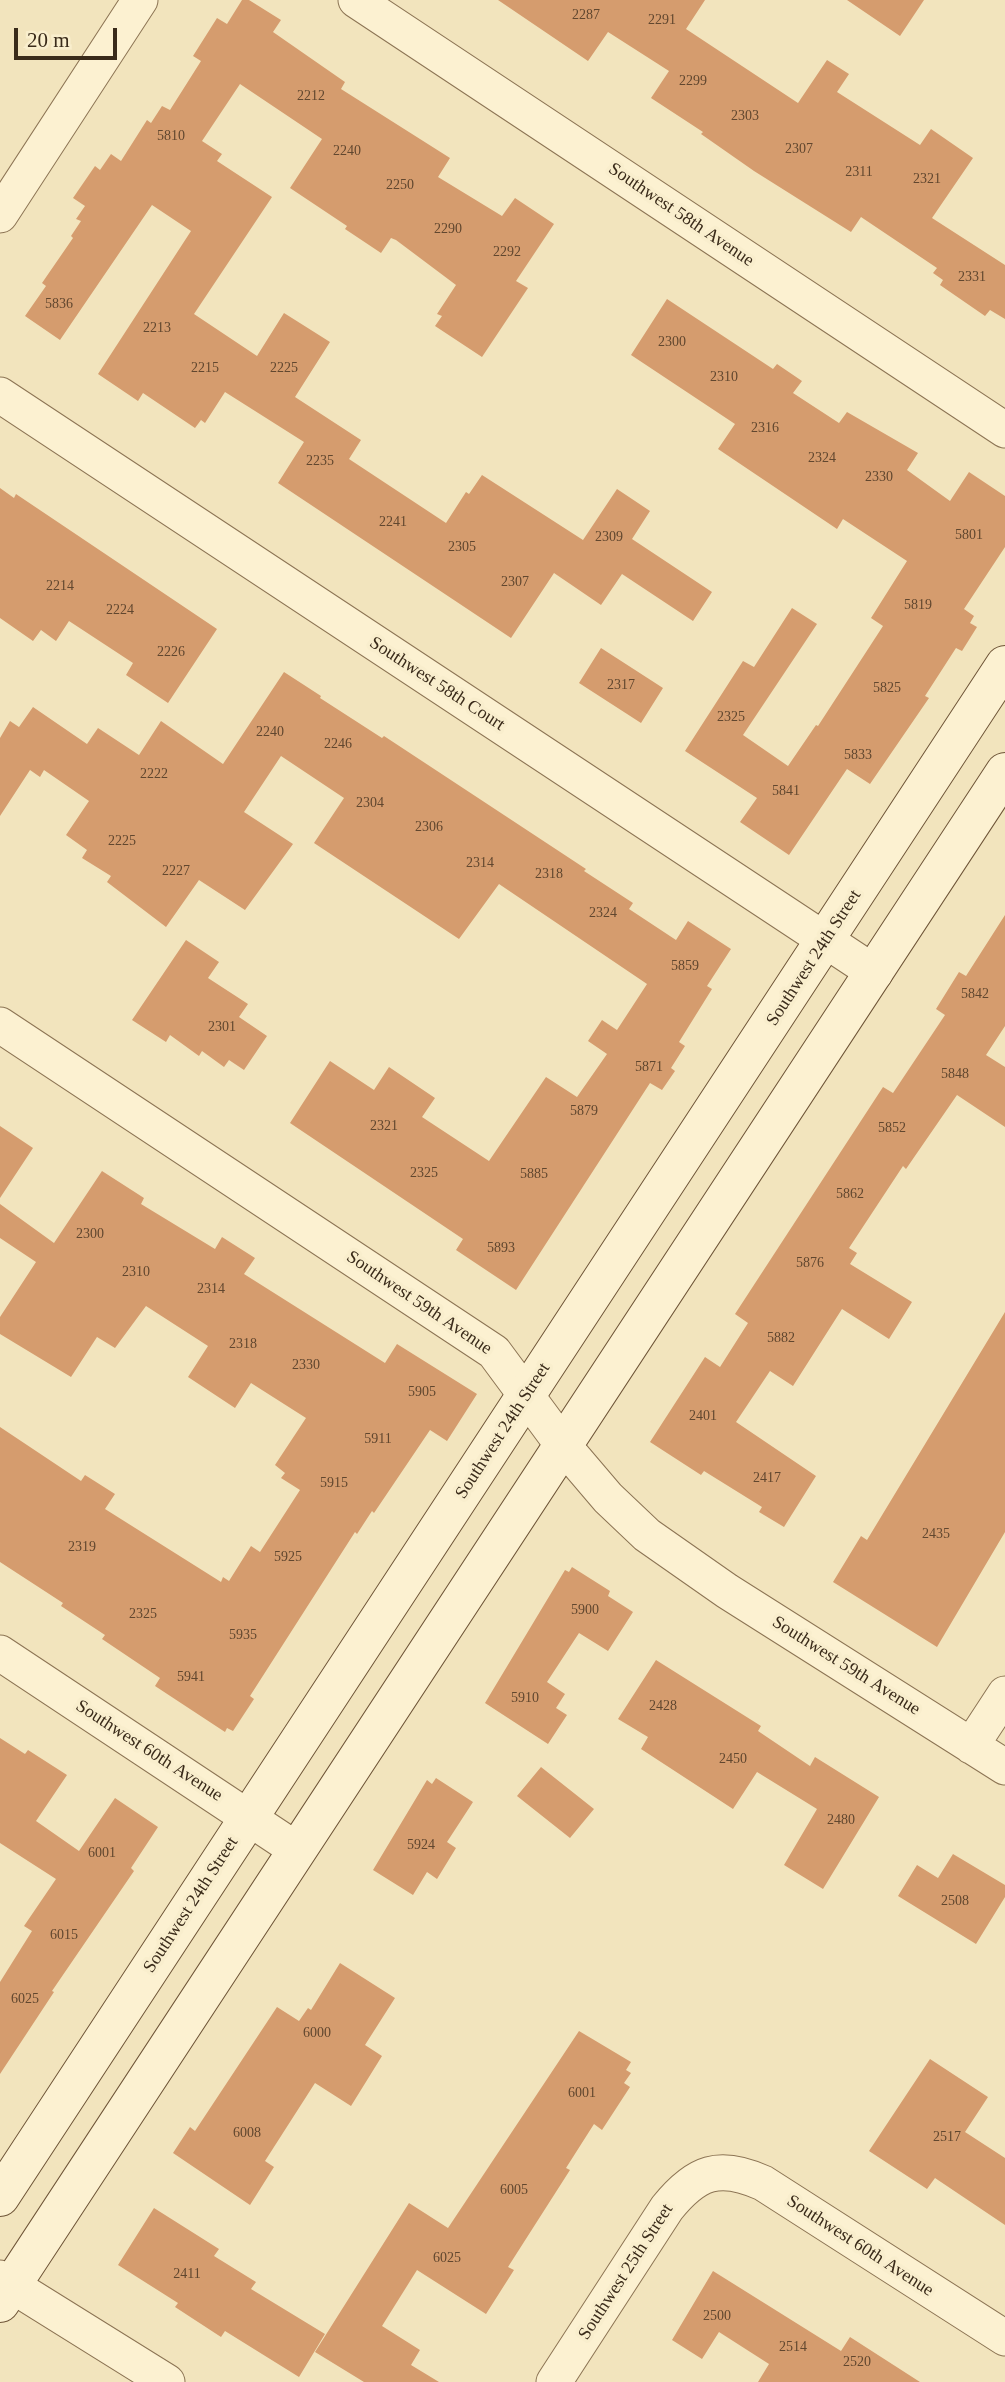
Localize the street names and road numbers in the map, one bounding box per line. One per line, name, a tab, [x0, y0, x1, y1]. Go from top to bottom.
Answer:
street label: Southwest 58th Avenue	[604, 158, 758, 272]
street label: Southwest 58th Court	[365, 632, 509, 736]
street label: Southwest 24th Street	[762, 886, 866, 1030]
street label: Southwest 59th Avenue	[342, 1246, 496, 1360]
street label: Southwest 24th Street	[451, 1359, 555, 1503]
street label: Southwest 59th Avenue	[768, 1612, 924, 1720]
street label: Southwest 60th Avenue	[72, 1695, 226, 1807]
street label: Southwest 24th Street	[139, 1833, 243, 1977]
street label: Southwest 60th Avenue	[783, 2190, 937, 2302]
street label: Southwest 25th Street	[574, 2200, 678, 2344]

